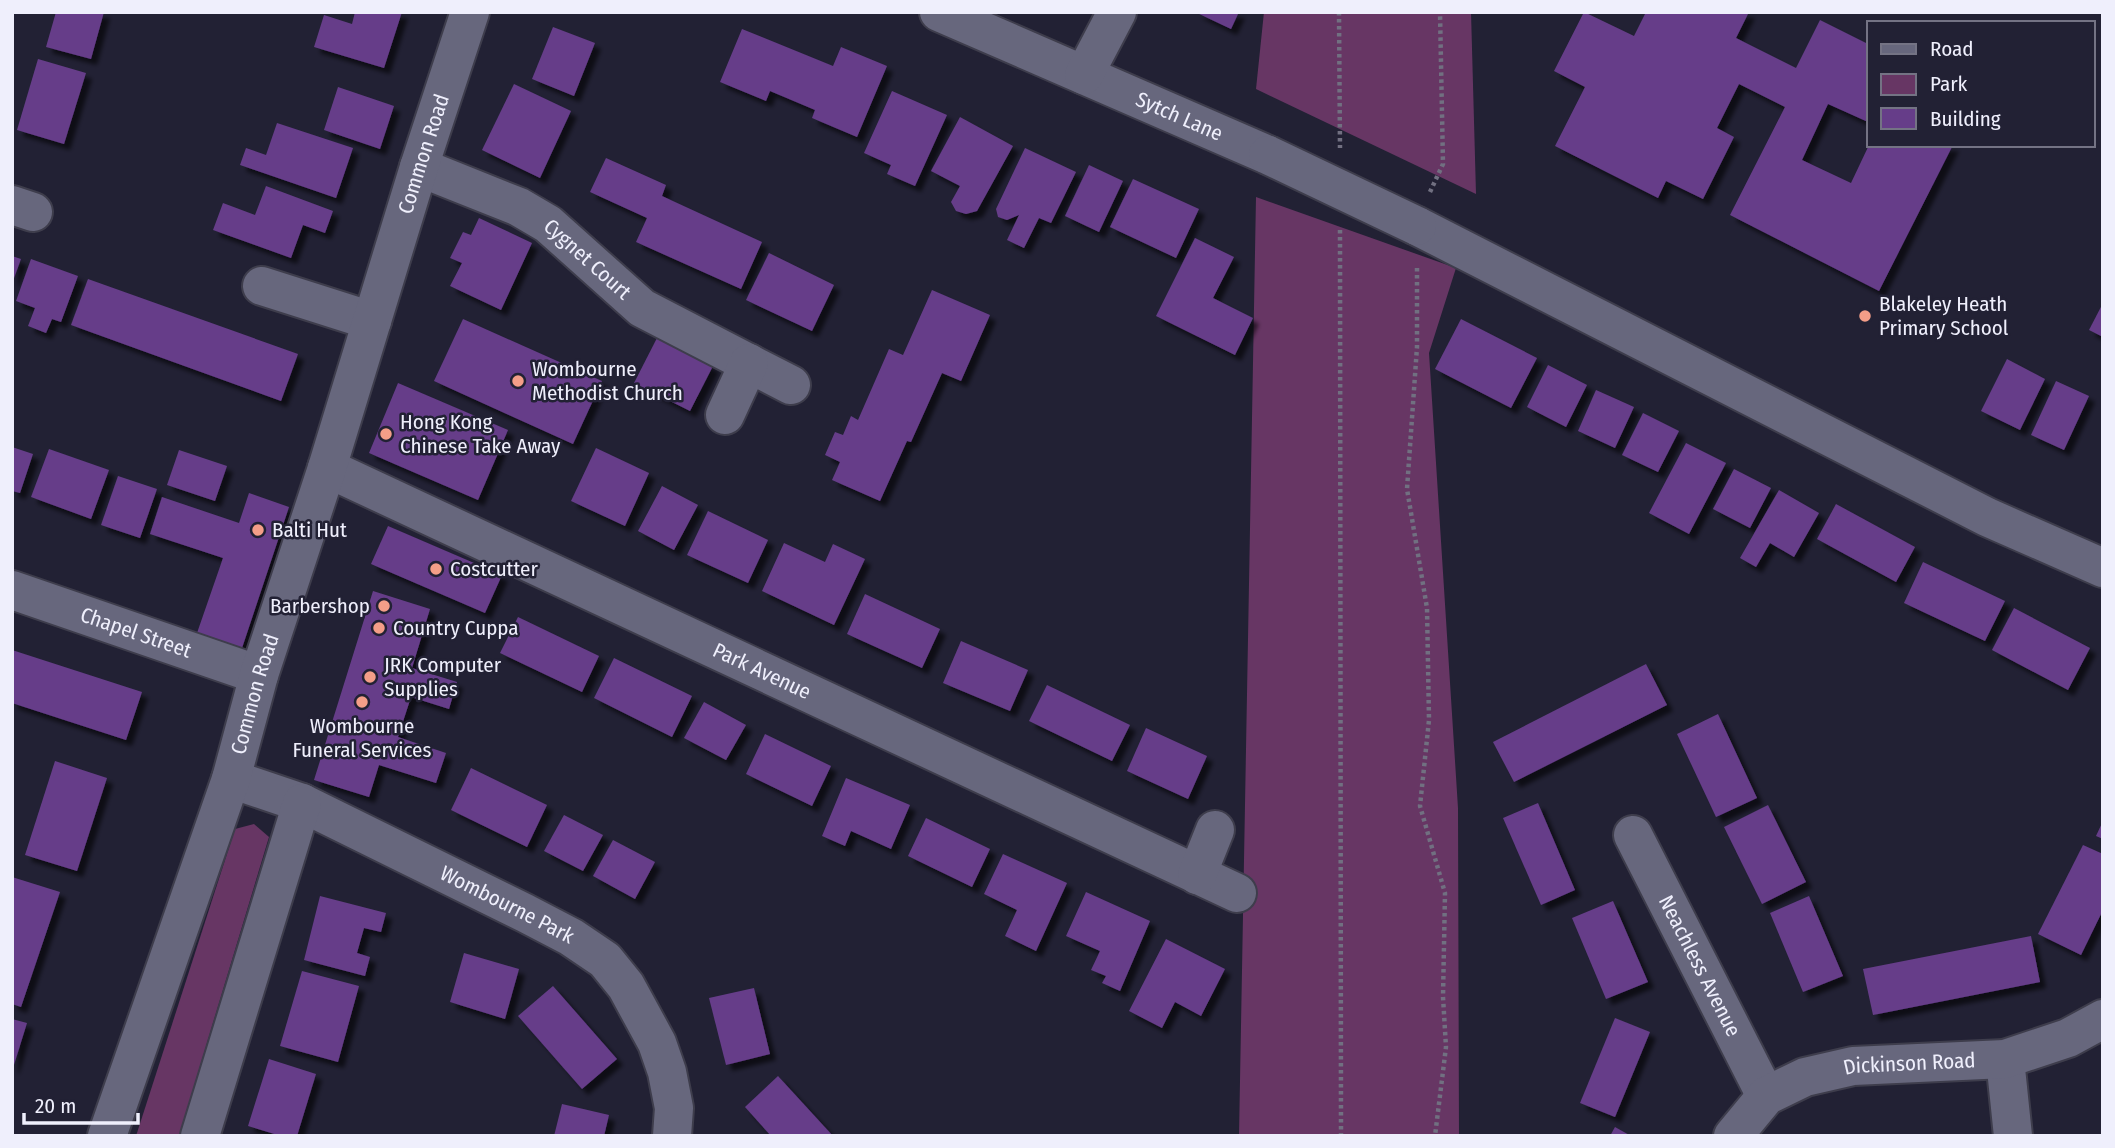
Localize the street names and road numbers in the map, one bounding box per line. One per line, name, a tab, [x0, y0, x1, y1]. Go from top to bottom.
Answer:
street label: Sytch Lane	[1132, 86, 1227, 147]
street label: Common Road	[392, 91, 455, 217]
street label: Cygnet Court	[538, 213, 637, 305]
street label: Chapel Street	[77, 602, 195, 664]
street label: Common Road	[225, 631, 285, 757]
street label: Park Avenue	[709, 637, 815, 705]
street label: Wombourne Park	[436, 860, 579, 950]
street label: Neachless Avenue	[1653, 891, 1746, 1041]
street label: Dickinson Road	[1841, 1047, 1976, 1081]

